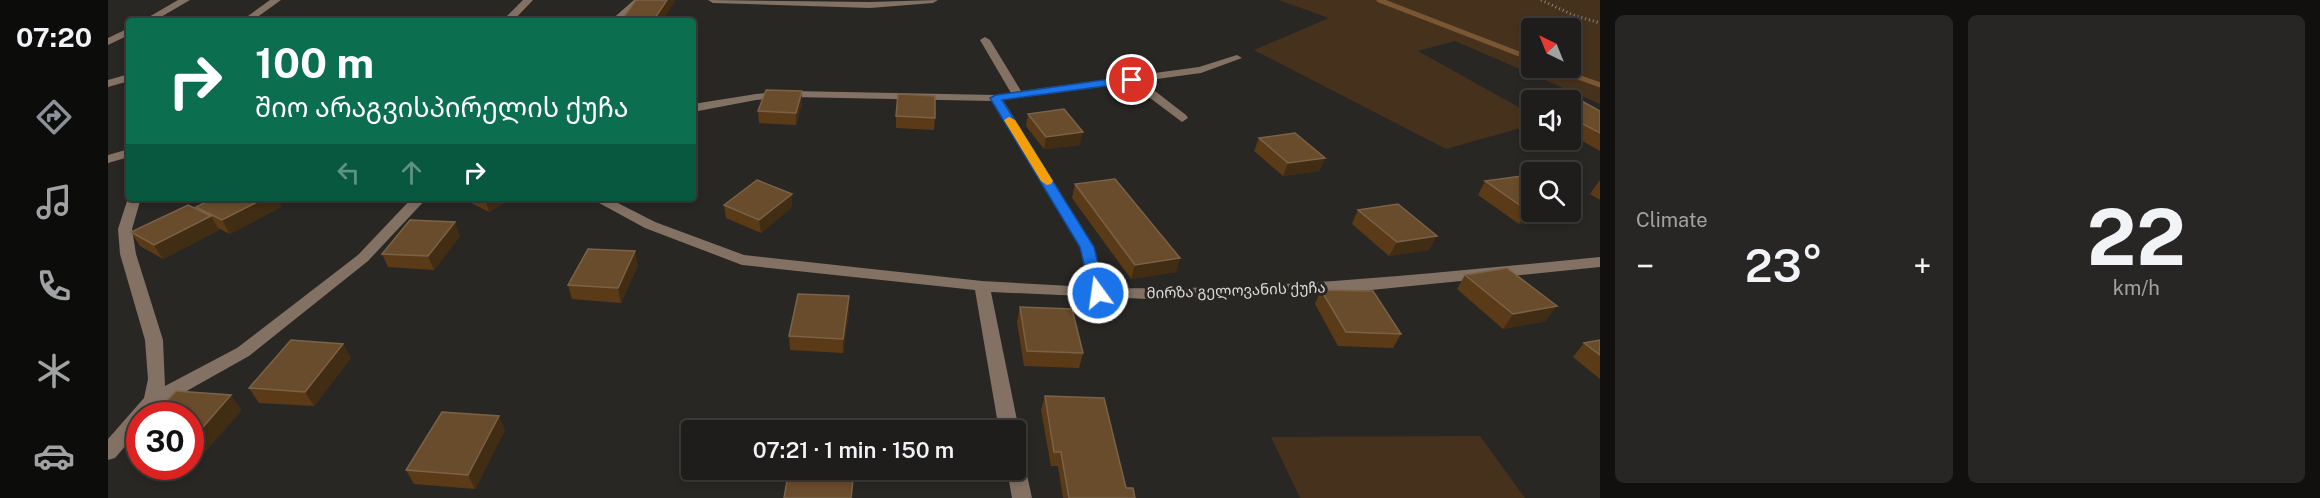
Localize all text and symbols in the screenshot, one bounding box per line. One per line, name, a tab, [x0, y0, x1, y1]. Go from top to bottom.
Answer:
north arrow	[1521, 18, 1581, 78]
map controls	[1521, 18, 1581, 222]
text: 07:20	[16, 21, 92, 53]
text: 100 m	[255, 38, 374, 87]
icon: right	[156, 42, 234, 120]
pin	[1106, 54, 1157, 105]
icon: arrive	[1115, 63, 1148, 96]
button: sound	[1521, 90, 1581, 150]
text: შიო არაგვისპირელის ქუჩა	[255, 91, 629, 123]
icon: directions	[33, 96, 75, 138]
icon: left	[332, 156, 365, 189]
icon: ahead	[395, 156, 428, 189]
icon: right	[458, 156, 491, 189]
button: search	[1521, 162, 1581, 222]
icon: music	[33, 181, 75, 223]
text: 22	[2087, 191, 2186, 283]
text: Climate	[1636, 208, 1708, 232]
text: 23°	[1745, 239, 1823, 292]
text: −	[1636, 247, 1654, 285]
text: +	[1913, 247, 1931, 285]
position arrow	[1066, 261, 1130, 325]
icon: phone	[33, 265, 75, 307]
text: km/h	[2113, 276, 2160, 300]
street label: მირზა გელოვანის ქუჩა	[1146, 278, 1326, 303]
icon: climate	[33, 350, 75, 392]
speed limit sign: 30	[126, 402, 204, 480]
icon: car	[33, 435, 75, 477]
text: 07:21 · 1 min · 150 m	[753, 437, 954, 463]

